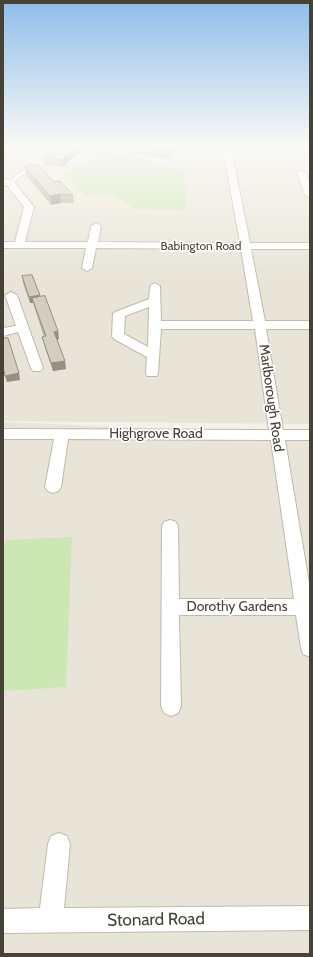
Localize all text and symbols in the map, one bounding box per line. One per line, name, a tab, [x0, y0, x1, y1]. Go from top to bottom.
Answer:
street label: Babington Road	[161, 239, 241, 253]
street label: Marlborough Road	[255, 343, 287, 453]
street label: Highgrove Road	[109, 426, 203, 442]
street label: Dorothy Gardens	[187, 599, 287, 615]
street label: Stonard Road	[107, 909, 205, 931]

